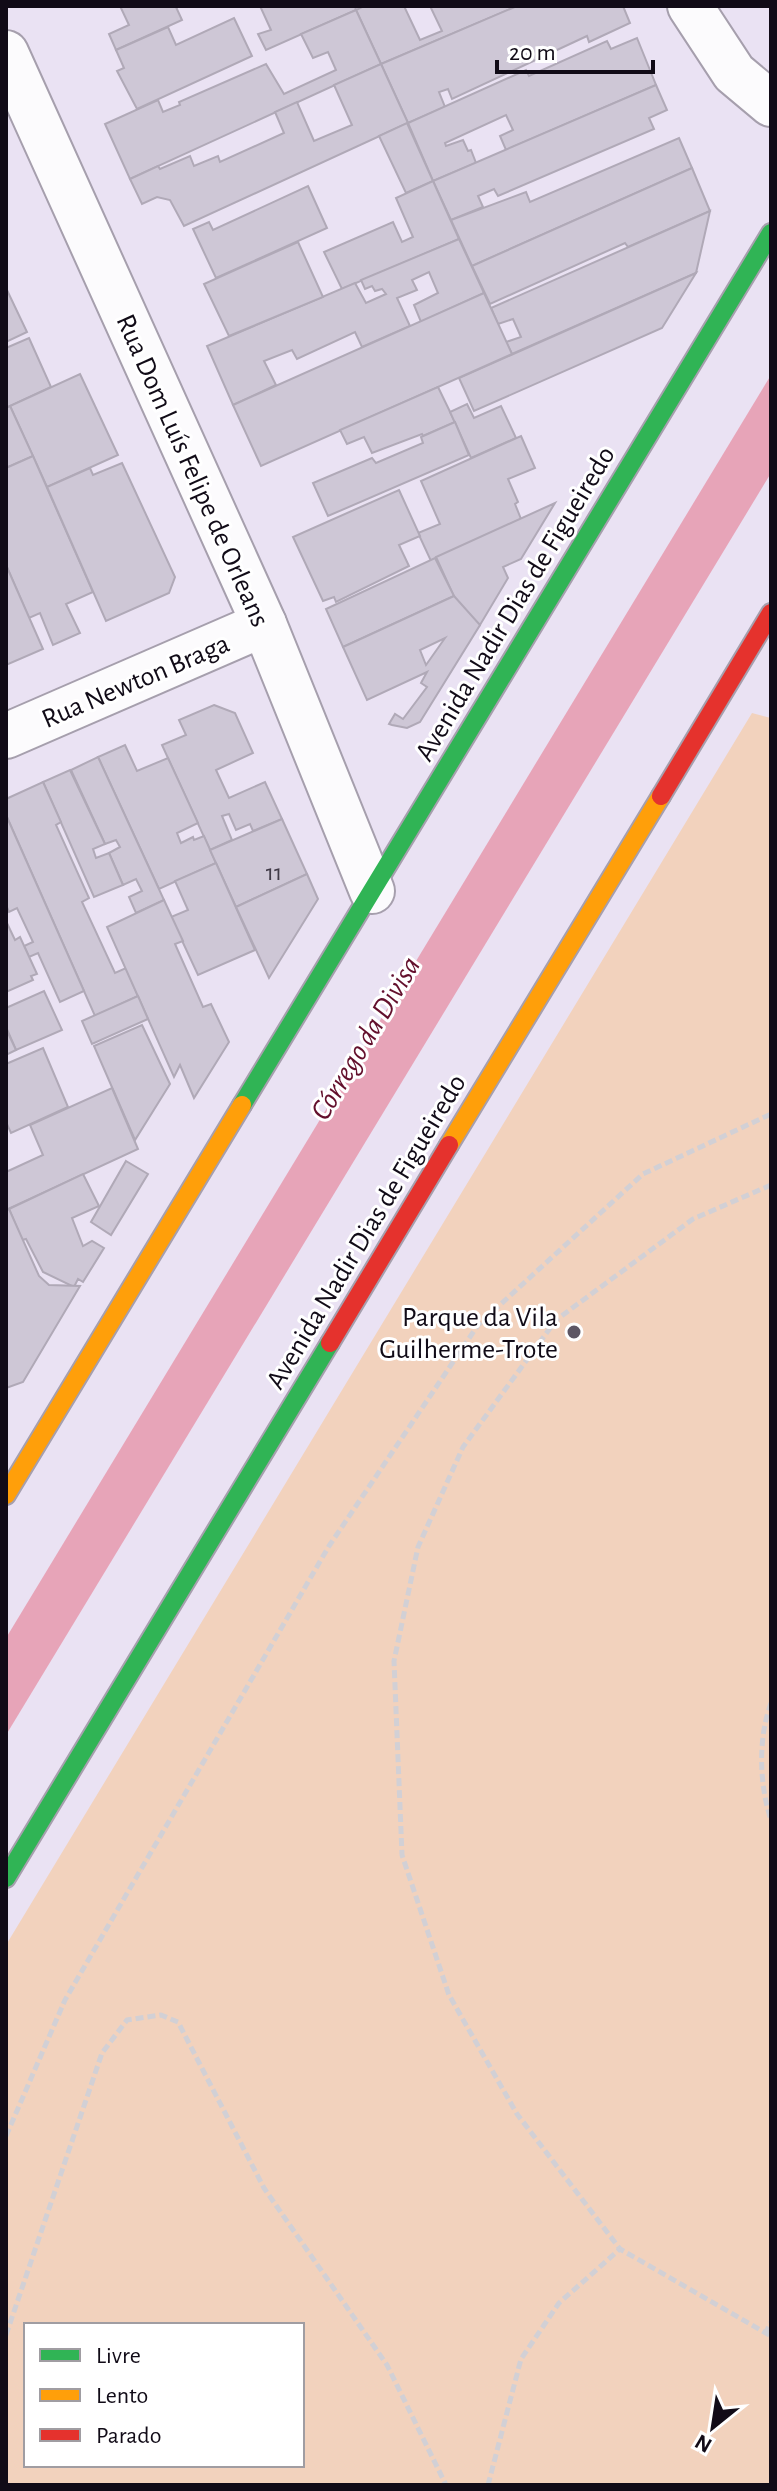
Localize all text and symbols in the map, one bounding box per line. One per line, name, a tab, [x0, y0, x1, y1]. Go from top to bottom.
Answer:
scale bar	[497, 24, 653, 74]
text: 20 m	[509, 41, 556, 65]
street label: Rua Dom Luís Felipe de Orleans	[110, 310, 274, 631]
street label: Avenida Nadir Dias de Figueiredo	[411, 442, 621, 766]
street label: Rua Newton Braga	[38, 630, 234, 734]
house number: 11	[266, 861, 282, 885]
water label: Córrego da Divisa	[305, 952, 426, 1125]
street label: Avenida Nadir Dias de Figueiredo	[262, 1070, 472, 1394]
place label: Parque da Vila Guilherme-Trote	[379, 1304, 558, 1364]
marker: Parque da Vila Guilherme-Trote	[565, 1323, 583, 1341]
legend	[24, 2323, 304, 2467]
text: Livre	[96, 2344, 141, 2368]
text: Lento	[96, 2384, 148, 2408]
north arrow	[673, 2387, 753, 2467]
text: Parado	[96, 2424, 162, 2448]
text: N	[691, 2430, 716, 2457]

